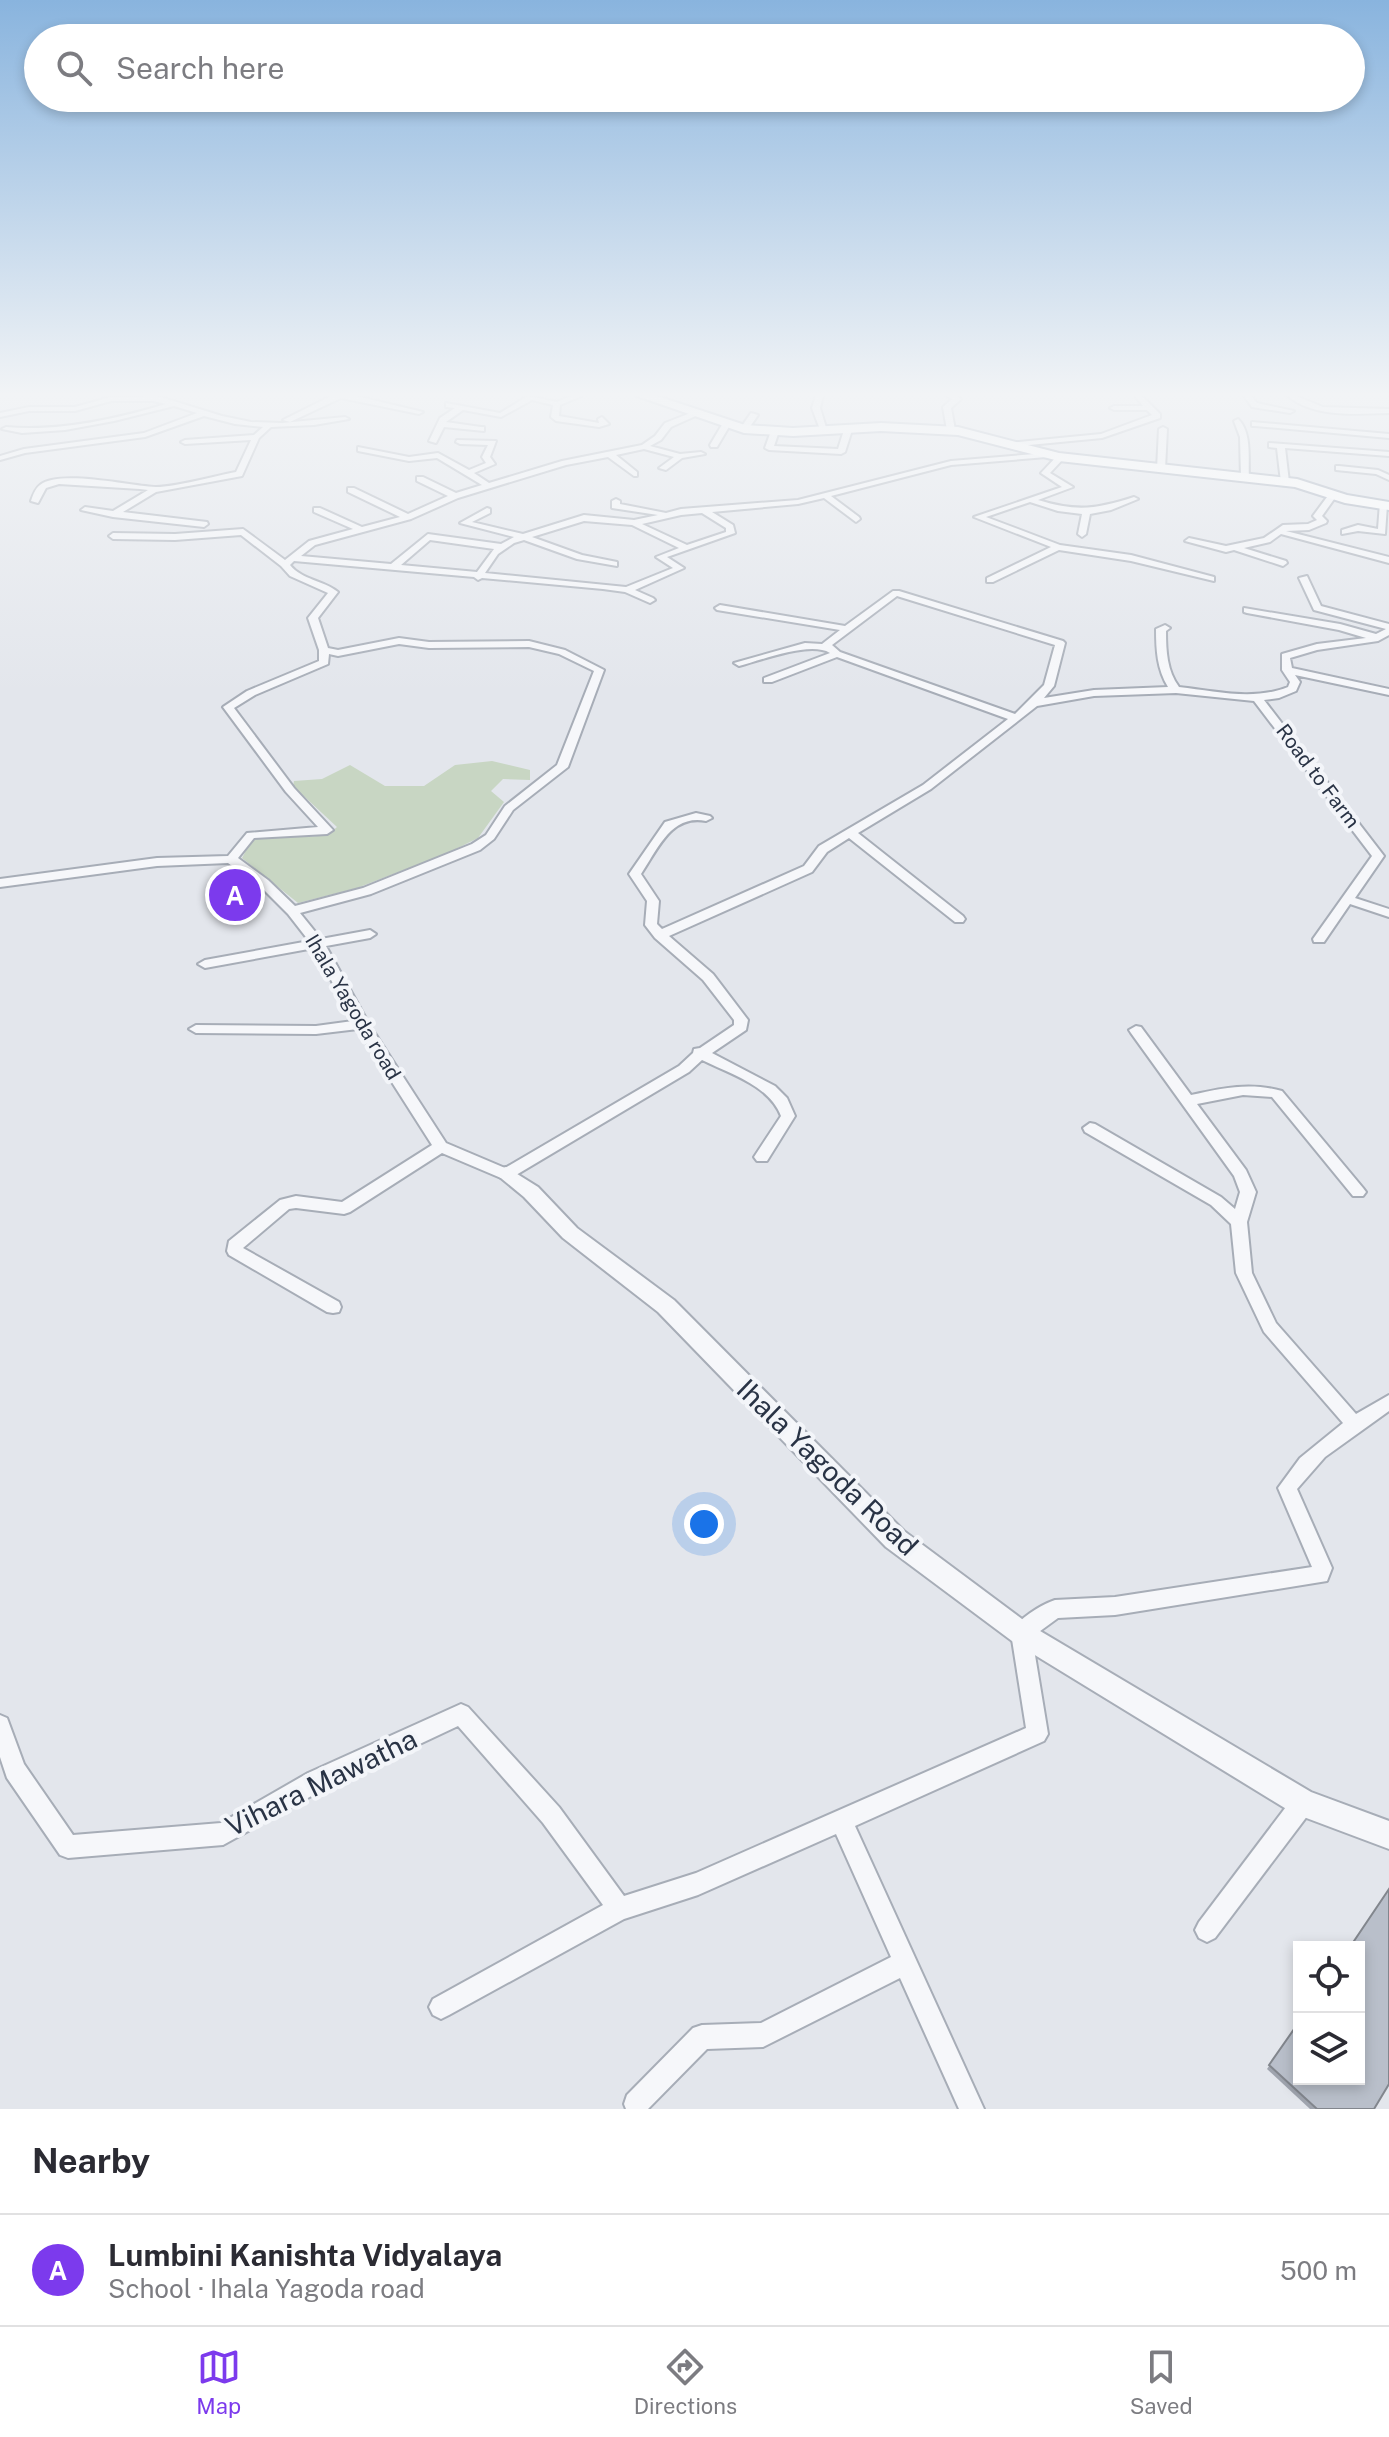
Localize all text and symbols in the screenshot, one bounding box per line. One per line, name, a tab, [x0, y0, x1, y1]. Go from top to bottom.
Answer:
search box	[24, 24, 1365, 112]
icon: search	[52, 46, 96, 90]
text: Search here	[116, 50, 284, 86]
street label: Road to Farm	[1271, 719, 1365, 833]
pin: A	[209, 865, 261, 925]
street label: Ihala Yagoda road	[300, 930, 406, 1084]
street label: Ihala Yagoda Road	[731, 1372, 925, 1562]
your location	[684, 1504, 724, 1544]
street label: Vihara Mawatha	[220, 1721, 422, 1843]
map controls	[1293, 1941, 1365, 2085]
button: locate	[1293, 1941, 1365, 2013]
button: layers	[1293, 2013, 1365, 2085]
text: Nearby	[32, 2141, 150, 2181]
text: Lumbini Kanishta Vidyalaya	[108, 2237, 502, 2273]
text: A	[49, 2255, 67, 2286]
text: 500 m	[1280, 2255, 1357, 2286]
text: School · Ihala Yagoda road	[108, 2273, 425, 2304]
tab: Map	[196, 2345, 241, 2419]
tab: Directions	[634, 2345, 737, 2419]
tab: Saved	[1130, 2345, 1193, 2419]

